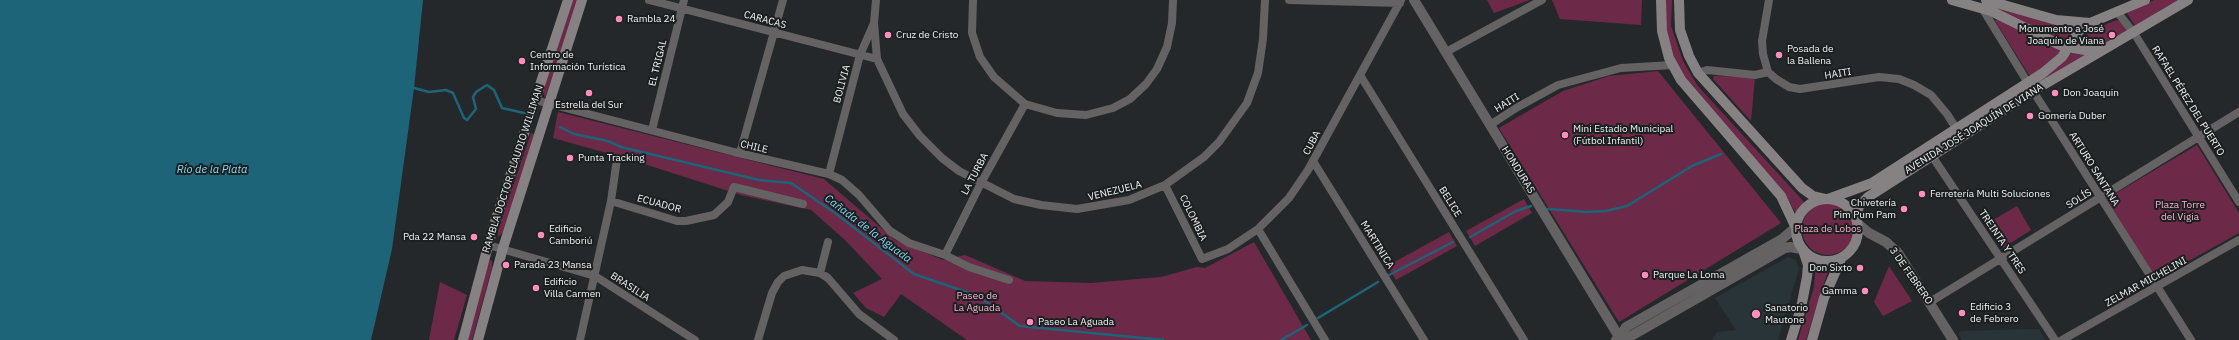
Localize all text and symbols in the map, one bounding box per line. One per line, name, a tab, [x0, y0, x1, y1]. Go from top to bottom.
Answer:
street label: CARACAS	[742, 9, 788, 31]
place label: Rambla 24	[627, 13, 676, 25]
marker: Rambla 24	[614, 14, 624, 24]
place label: Monumento a José Joaquín de Viana	[2019, 23, 2104, 46]
place label: Cruz de Cristo	[896, 29, 958, 41]
marker: Cruz de Cristo	[883, 30, 893, 40]
marker: Monumento a José Joaquín de Viana	[2107, 30, 2117, 40]
street label: EL TRIGAL	[646, 38, 670, 88]
place label: Posada de la Ballena	[1787, 43, 1833, 66]
street label: RAFAEL PÉREZ DEL PUERTO	[2149, 44, 2227, 158]
place label: Centro de Información Turística	[530, 49, 626, 72]
marker: Posada de la Ballena	[1774, 50, 1784, 60]
marker: Centro de Información Turística	[517, 56, 527, 66]
street label: BOLIVIA	[831, 64, 853, 104]
street label: HAITI	[1824, 66, 1852, 82]
street label: AVENIDA JOSÉ JOAQUÍN DE VIANA	[1903, 81, 2045, 177]
street label: RAMBLA DOCTOR CLAUDIO WILLIMAN	[480, 83, 546, 255]
place label: Don Joaquin	[2063, 87, 2119, 99]
marker: Estrella del Sur	[584, 88, 594, 98]
marker: Don Joaquin	[2050, 88, 2060, 98]
street label: HAITI	[1492, 91, 1522, 115]
place label: Estrella del Sur	[555, 99, 623, 111]
place label: Gomería Duber	[2038, 110, 2106, 122]
marker: Gomería Duber	[2025, 111, 2035, 121]
place label: Mini Estadio Municipal (Fútbol Infantil)	[1573, 123, 1673, 146]
street label: CUBA	[1301, 129, 1323, 157]
marker: Mini Estadio Municipal (Fútbol Infantil)	[1560, 130, 1570, 140]
street label: ARTURO SANTANA	[2066, 130, 2122, 208]
street label: CHILE	[739, 138, 769, 156]
street label: HONDURAS	[1499, 144, 1537, 196]
street label: LA TURBA	[959, 151, 991, 197]
place label: Punta Tracking	[578, 152, 645, 164]
marker: Punta Tracking	[565, 153, 575, 163]
water label: Río de la Plata	[177, 163, 247, 177]
street label: VENEZUELA	[1087, 179, 1143, 203]
street label: BELICE	[1436, 185, 1464, 219]
street label: SOLÍS	[2064, 187, 2094, 211]
place label: Ferretería Multi Soluciones	[1930, 188, 2050, 200]
marker: Ferretería Multi Soluciones	[1917, 189, 1927, 199]
street label: ECUADOR	[636, 192, 682, 216]
water label: Cañada de la Aguada	[822, 192, 914, 266]
street label: COLOMBIA	[1177, 193, 1209, 243]
place label: Chivetería Pim Pum Pam	[1833, 197, 1896, 220]
park label: Plaza Torre del Vigia	[2155, 199, 2205, 222]
marker: Chivetería Pim Pum Pam	[1899, 204, 1909, 214]
street label: TREINTA Y TRES	[1976, 208, 2028, 276]
street label: MARTINICA	[1358, 219, 1396, 271]
place label: Edificio Camboriú	[549, 223, 593, 246]
park label: Plaza de Lobos	[1795, 223, 1861, 235]
marker: Edificio Camboriú	[536, 230, 546, 240]
place label: Pda 22 Mansa	[403, 231, 466, 243]
marker: Pda 22 Mansa	[469, 232, 479, 242]
street label: 3 DE FEBRERO	[1887, 245, 1935, 307]
street label: ZELMAR MICHELINI	[2103, 255, 2189, 309]
place label: Parada 23 Mansa	[514, 259, 591, 271]
marker: Parada 23 Mansa	[501, 260, 511, 270]
place label: Don Sixto	[1809, 262, 1852, 274]
marker: Don Sixto	[1855, 263, 1865, 273]
place label: Parque La Loma	[1653, 269, 1725, 281]
street label: BRASILIA	[608, 270, 652, 304]
marker: Parque La Loma	[1640, 270, 1650, 280]
place label: Edificio Villa Carmen	[544, 276, 601, 300]
marker: Edificio Villa Carmen	[531, 283, 541, 293]
place label: Gamma	[1822, 285, 1857, 297]
marker: Gamma	[1860, 286, 1870, 296]
park label: Paseo de La Aguada	[954, 290, 1000, 314]
place label: Edificio 3 de Febrero	[1970, 301, 2019, 324]
place label: Sanatorio Mautone	[1765, 302, 1808, 326]
marker: Sanatorio Mautone	[1750, 308, 1762, 320]
marker: Edificio 3 de Febrero	[1957, 308, 1967, 318]
place label: Paseo La Aguada	[1038, 316, 1114, 328]
marker: Paseo La Aguada	[1025, 317, 1035, 327]

